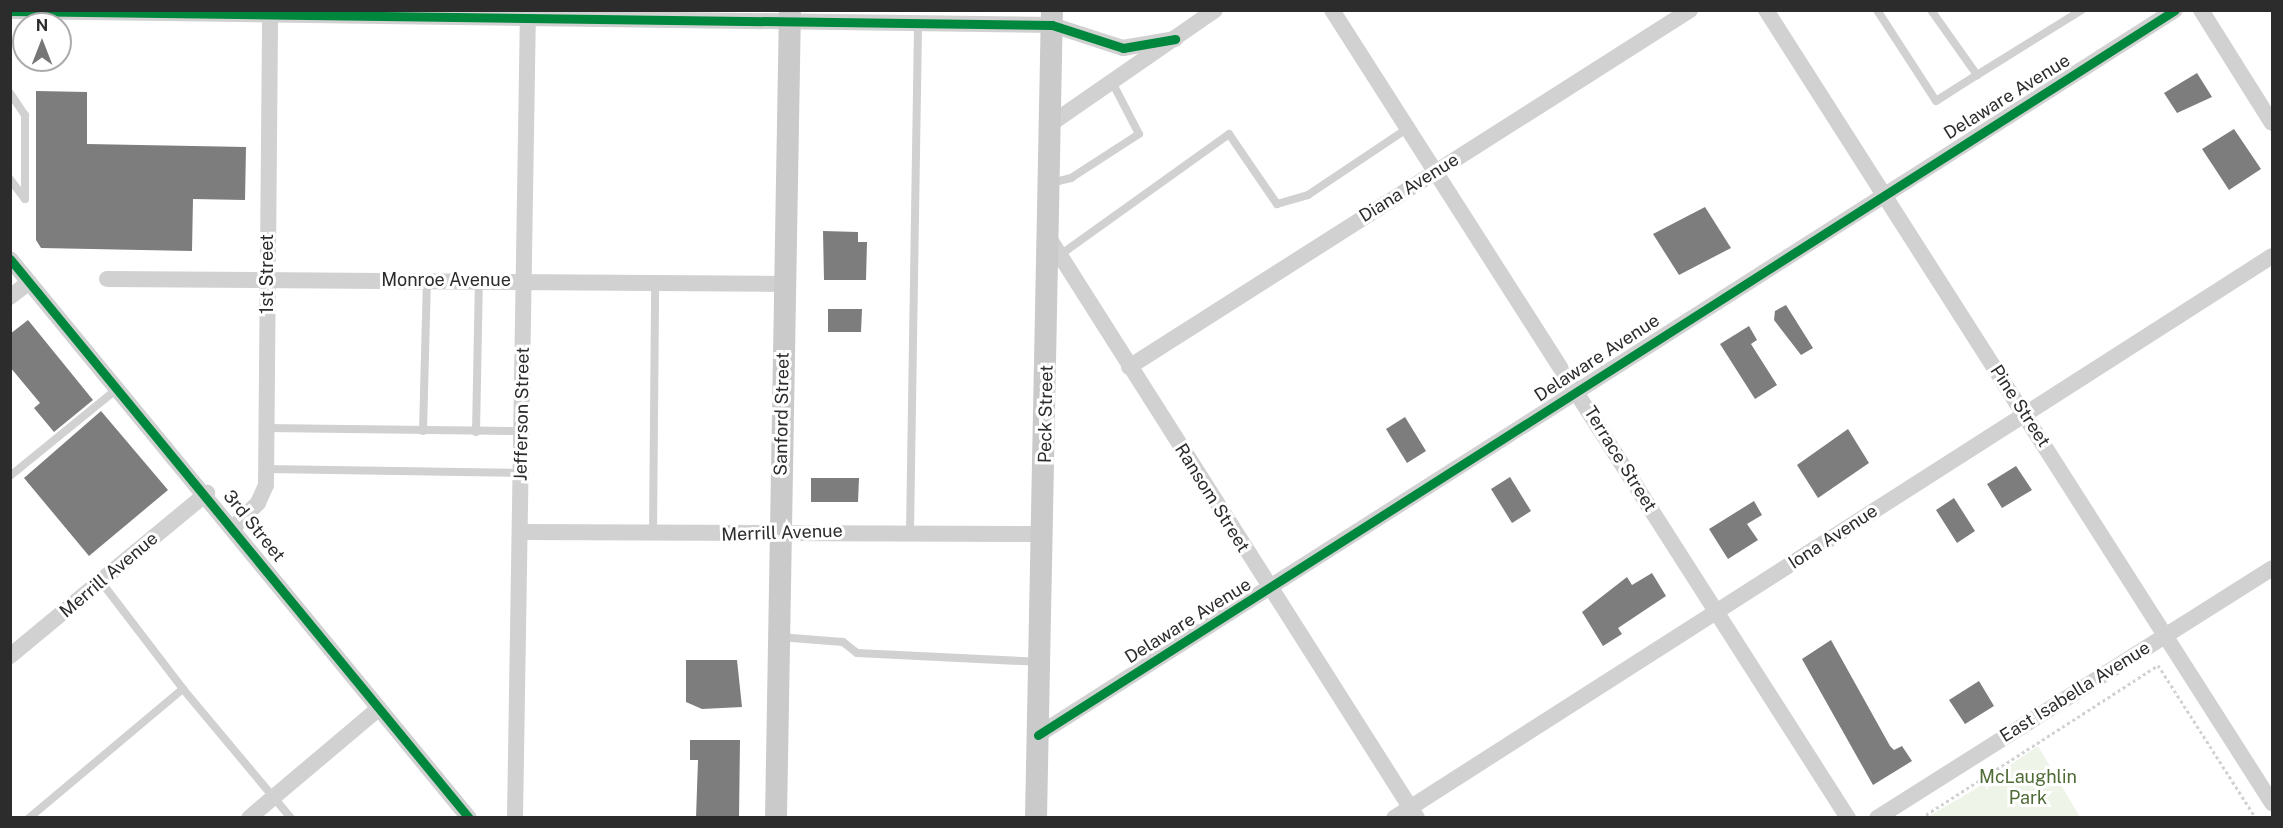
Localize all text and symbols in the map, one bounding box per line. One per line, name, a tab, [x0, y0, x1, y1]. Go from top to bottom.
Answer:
north arrow	[12, 12, 72, 72]
text: N	[36, 16, 48, 35]
street label: Delaware Avenue	[1940, 49, 2074, 145]
street label: Diana Avenue	[1355, 149, 1463, 227]
street label: 1st Street	[256, 234, 278, 314]
street label: Monroe Avenue	[381, 269, 511, 291]
street label: Delaware Avenue	[1530, 310, 1664, 406]
street label: Jefferson Street	[510, 347, 534, 481]
street label: Sanford Street	[770, 352, 794, 476]
street label: Pine Street	[1985, 361, 2055, 451]
street label: Peck Street	[1034, 365, 1058, 463]
street label: Terrace Street	[1579, 402, 1661, 516]
street label: Ransom Street	[1170, 440, 1254, 556]
street label: 3rd Street	[219, 486, 289, 566]
street label: Iona Avenue	[1784, 500, 1882, 574]
street label: Merrill Avenue	[721, 520, 843, 546]
street label: Merrill Avenue	[56, 528, 162, 622]
street label: Delaware Avenue	[1121, 573, 1255, 669]
street label: East Isabella Avenue	[1996, 637, 2154, 747]
park label: McLaughlin Park	[1979, 767, 2077, 810]

